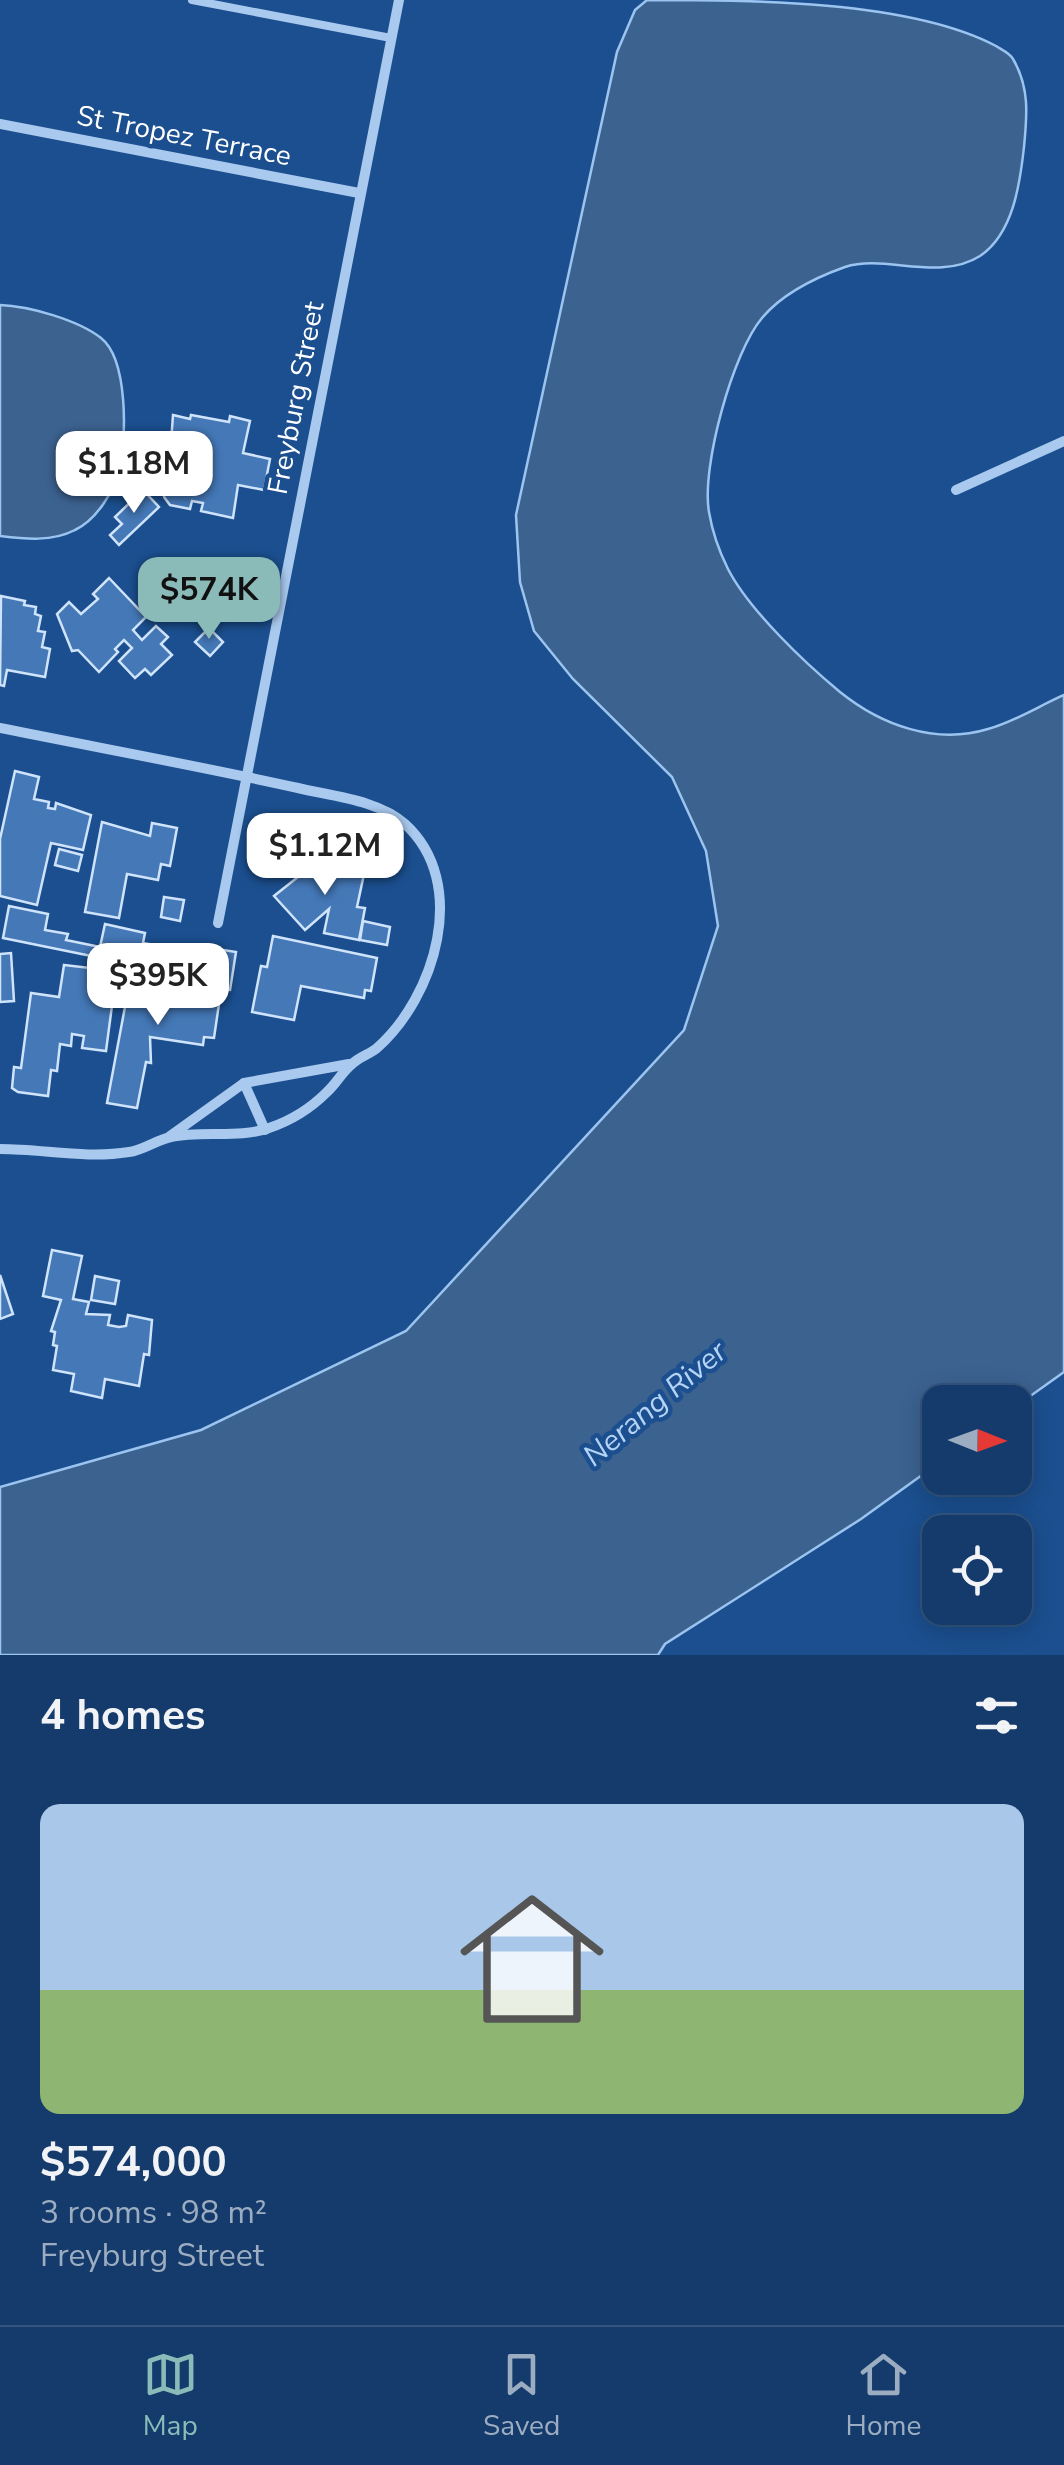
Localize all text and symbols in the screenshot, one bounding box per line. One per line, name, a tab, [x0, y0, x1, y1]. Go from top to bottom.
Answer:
street label: St Tropez Terrace	[74, 97, 294, 175]
street label: Freyburg Street	[259, 298, 333, 498]
pin: $1.18M	[53, 431, 215, 516]
text: $1.18M	[78, 442, 190, 485]
pin: $574K	[139, 557, 279, 642]
text: $574K	[160, 568, 258, 611]
pin: $1.12M	[244, 813, 406, 898]
text: $1.12M	[269, 824, 381, 867]
pin: $395K	[88, 943, 228, 1028]
text: $395K	[109, 954, 207, 997]
water label: Nerang River	[574, 1331, 737, 1476]
north arrow	[922, 1385, 1032, 1495]
map controls	[922, 1385, 1032, 1625]
button: locate	[922, 1515, 1032, 1625]
text: 4 homes	[40, 1687, 205, 1744]
icon: filters	[969, 1688, 1024, 1743]
icon: home	[442, 1869, 622, 2049]
text: $574,000	[40, 2134, 227, 2191]
text: 3 rooms · 98 m²	[40, 2191, 267, 2234]
text: Freyburg Street	[40, 2234, 264, 2277]
tab: Map	[143, 2347, 198, 2445]
tab: Saved	[483, 2347, 560, 2445]
tab: Home	[846, 2347, 921, 2445]

